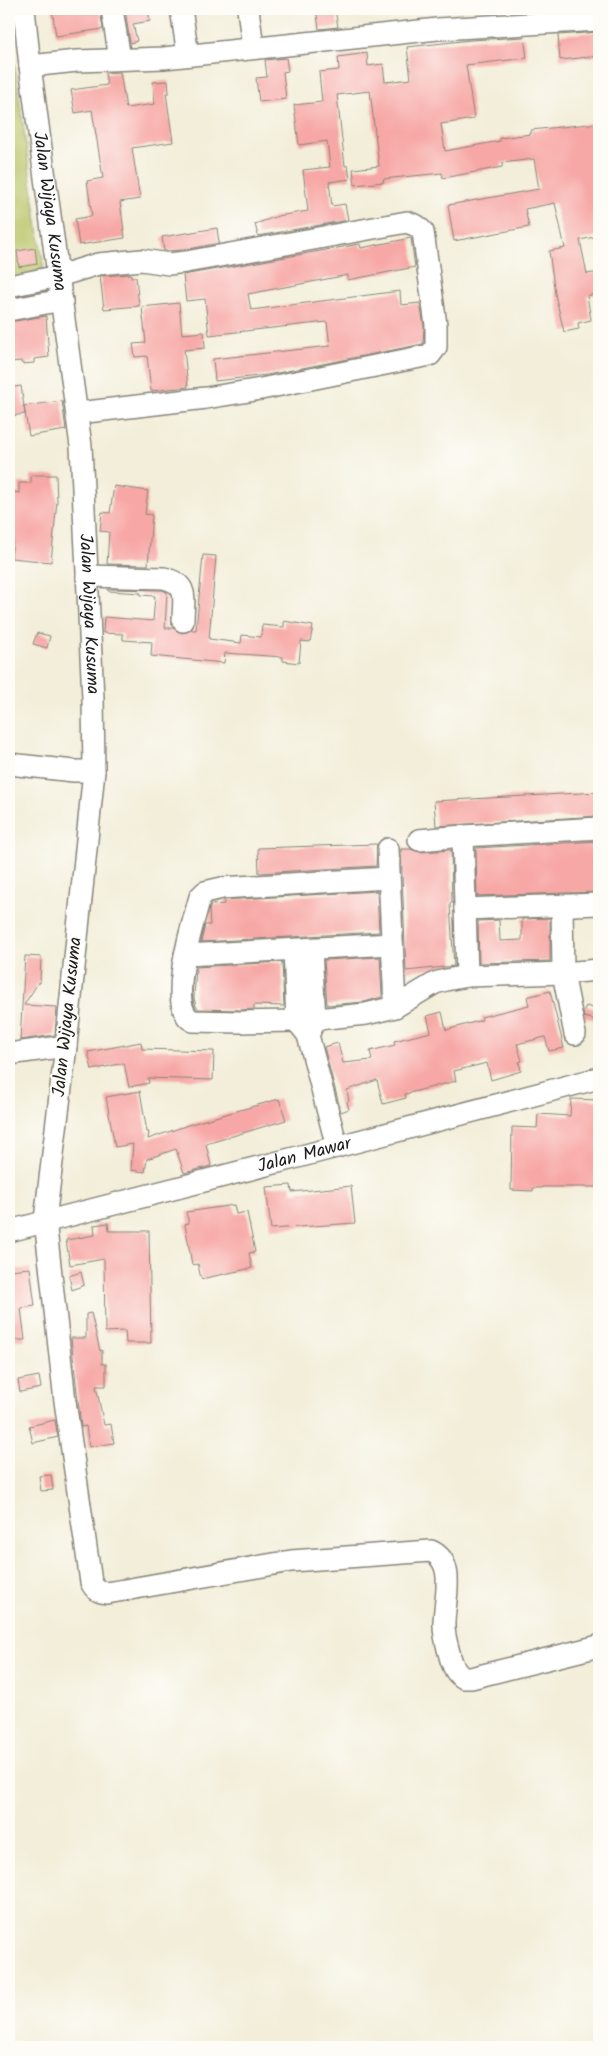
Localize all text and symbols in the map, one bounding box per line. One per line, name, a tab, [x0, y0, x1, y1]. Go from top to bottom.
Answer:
street label: Jalan Wijaya Kusuma	[24, 130, 75, 293]
street label: Jalan Wijaya Kusuma	[71, 533, 107, 695]
street label: Jalan Wijaya Kusuma	[45, 936, 91, 1098]
street label: Jalan Mawar	[254, 1129, 355, 1181]

